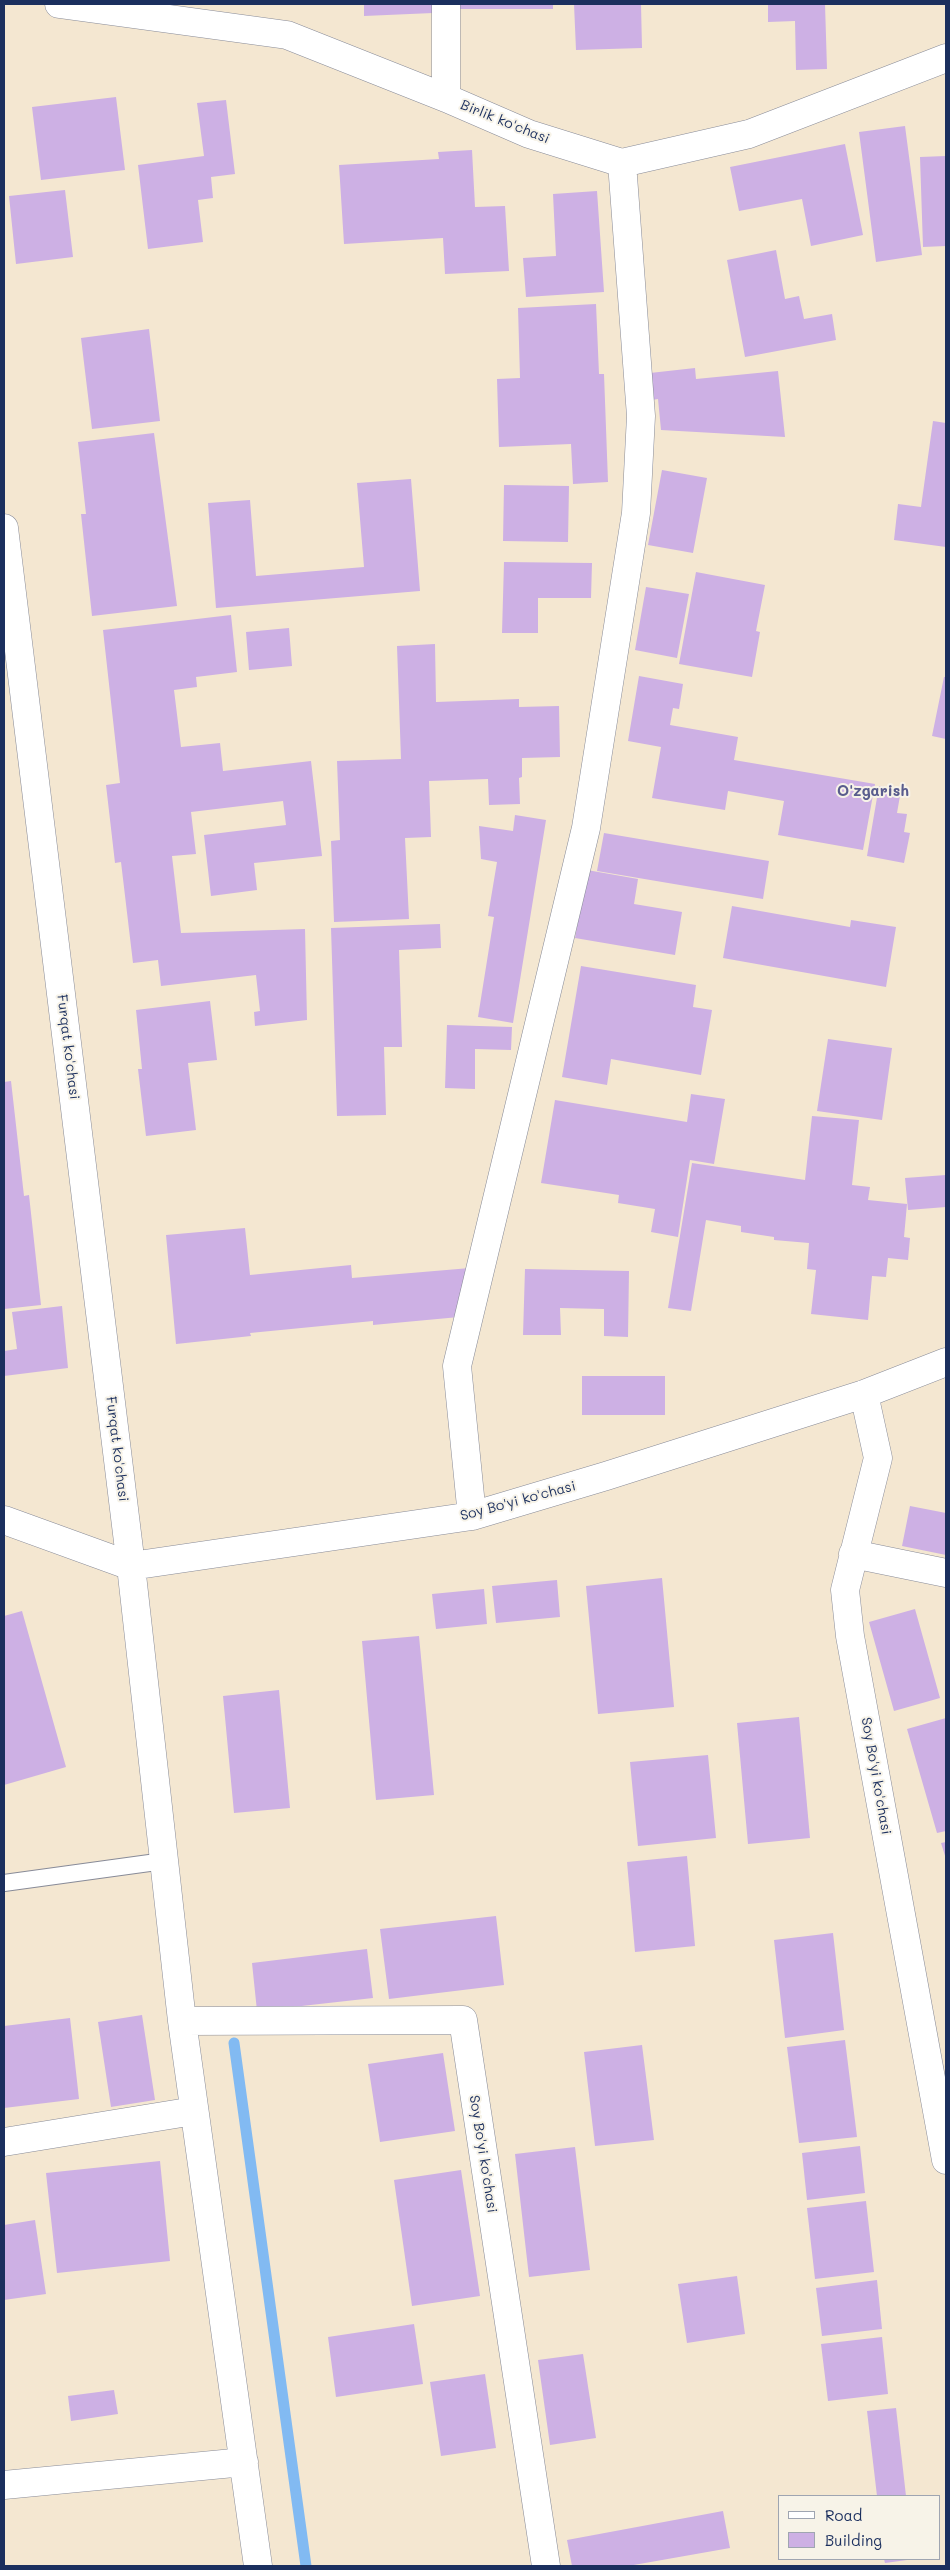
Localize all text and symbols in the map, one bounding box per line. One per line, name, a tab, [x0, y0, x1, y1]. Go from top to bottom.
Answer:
street label: Birlik ko'chasi	[458, 97, 552, 147]
district label: O'zgarish	[837, 782, 909, 800]
street label: Furqat ko'chasi	[53, 994, 83, 1100]
street label: Furqat ko'chasi	[102, 1396, 132, 1502]
street label: Soy Bo'yi ko'chasi	[458, 1477, 578, 1525]
street label: Soy Bo'yi ko'chasi	[857, 1716, 895, 1836]
street label: Soy Bo'yi ko'chasi	[465, 2094, 501, 2214]
legend	[778, 2495, 940, 2560]
text: Road	[825, 2505, 862, 2525]
text: Building	[825, 2530, 882, 2550]

